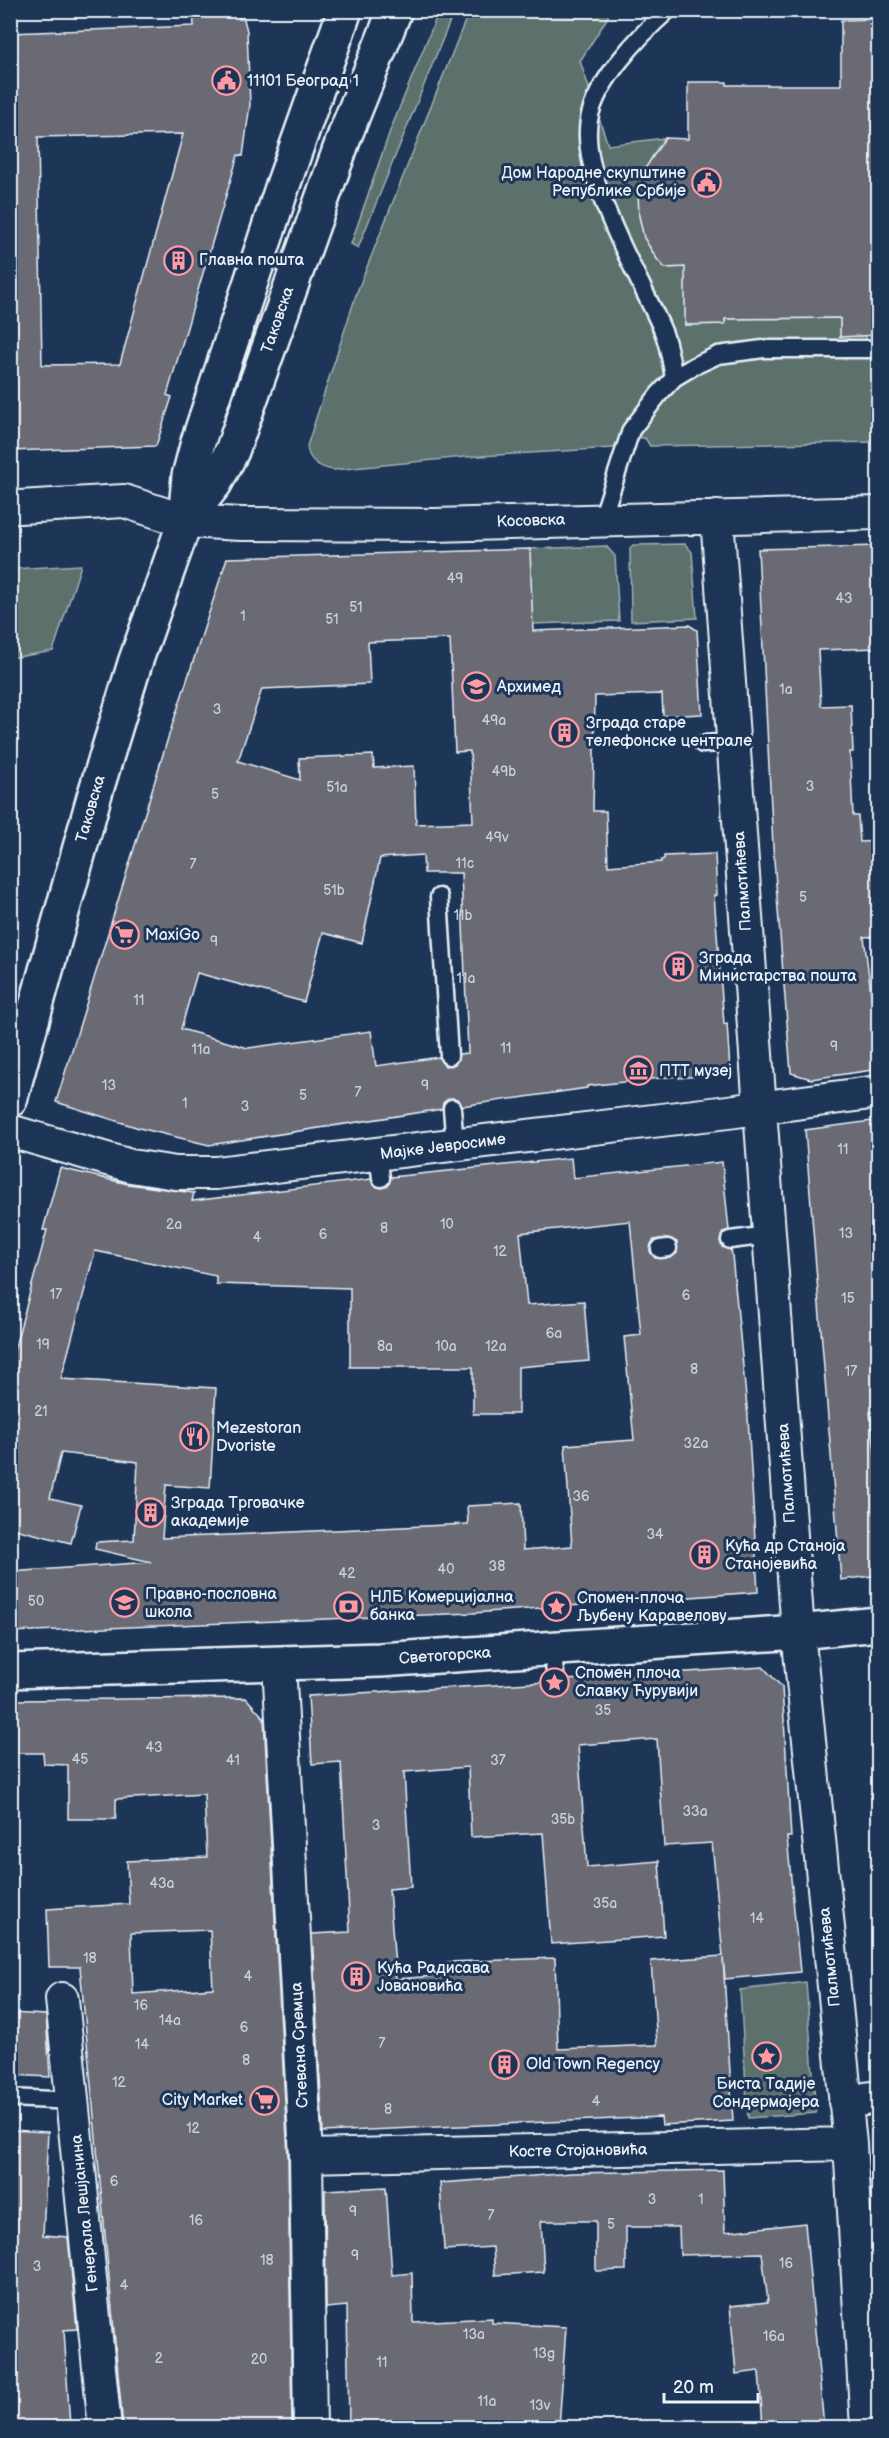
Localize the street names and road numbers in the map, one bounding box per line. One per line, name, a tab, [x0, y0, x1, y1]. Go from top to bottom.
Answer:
street label: Таковска	[258, 284, 298, 356]
street label: Косовска	[496, 510, 566, 532]
street label: Таковска	[72, 773, 110, 845]
street label: Палмотићева	[730, 830, 756, 932]
street label: Мајке Јевросиме	[379, 1130, 507, 1164]
street label: Палмотићева	[774, 1422, 800, 1524]
street label: Светогорска	[398, 1643, 492, 1669]
street label: Палмотићева	[815, 1906, 845, 2008]
street label: Стевана Сремца	[287, 1981, 313, 2108]
street label: Генерала Лешјанина	[67, 2133, 103, 2293]
street label: Косте Стојановића	[508, 2140, 648, 2162]

